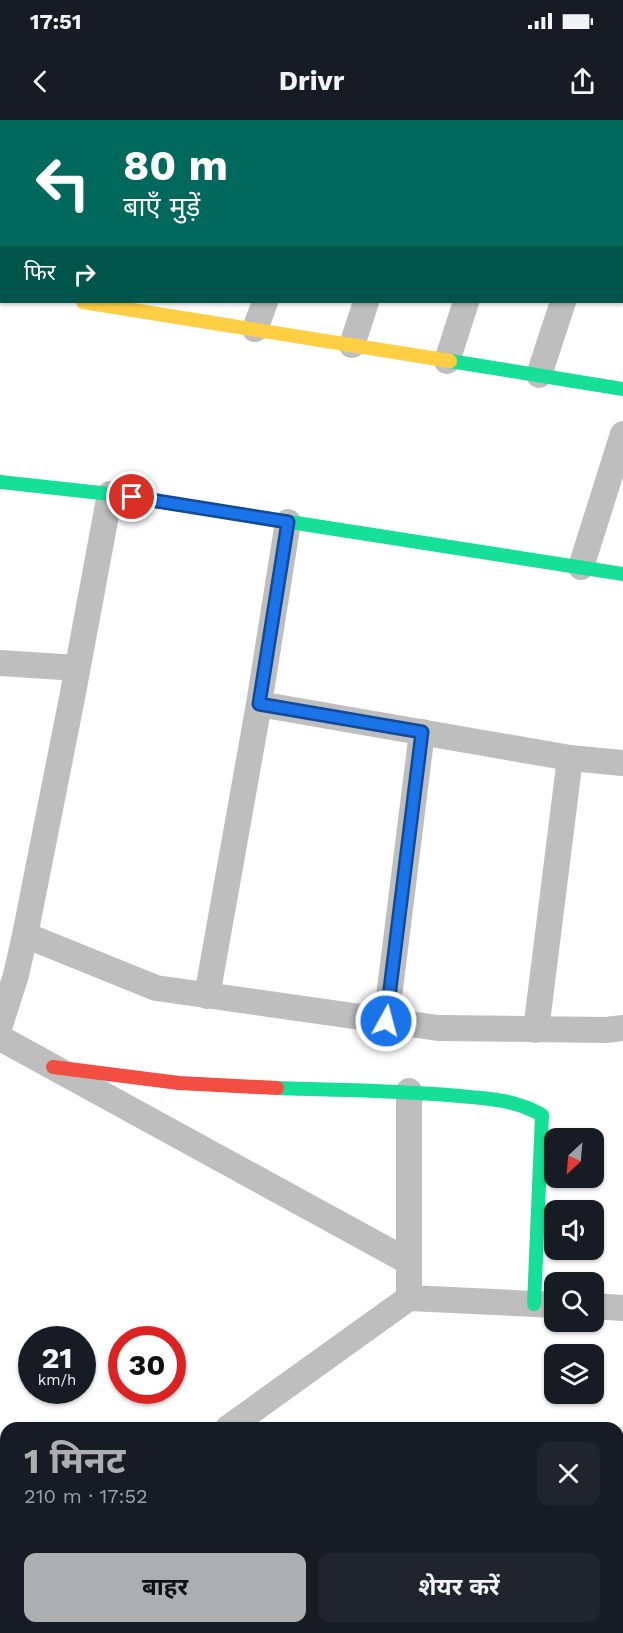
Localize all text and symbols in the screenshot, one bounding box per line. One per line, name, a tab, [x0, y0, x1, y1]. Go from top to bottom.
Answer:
text: 17:51	[30, 9, 81, 34]
icon: back	[24, 65, 57, 98]
text: Drivr	[279, 65, 344, 97]
icon: share	[566, 65, 599, 98]
text: 80 m	[123, 141, 228, 190]
icon: left	[24, 144, 102, 222]
text: बाएँ मुड़ें	[123, 191, 200, 223]
icon: right	[68, 258, 101, 291]
text: फिर	[24, 260, 56, 285]
pin	[106, 471, 157, 522]
icon: arrive	[115, 480, 148, 513]
position arrow	[354, 989, 418, 1053]
north arrow	[544, 1128, 604, 1188]
map controls	[544, 1128, 604, 1404]
button: sound	[544, 1200, 604, 1260]
button: search	[544, 1272, 604, 1332]
speed limit sign: 30	[108, 1326, 186, 1404]
text: 21	[42, 1340, 72, 1375]
button: layers	[544, 1344, 604, 1404]
text: km/h	[38, 1371, 76, 1389]
text: 1 मिनट	[24, 1440, 125, 1482]
button: close	[537, 1442, 600, 1505]
text: 210 m · 17:52	[24, 1484, 148, 1508]
button: बाहर	[24, 1553, 306, 1622]
button: शेयर करें	[318, 1553, 600, 1622]

